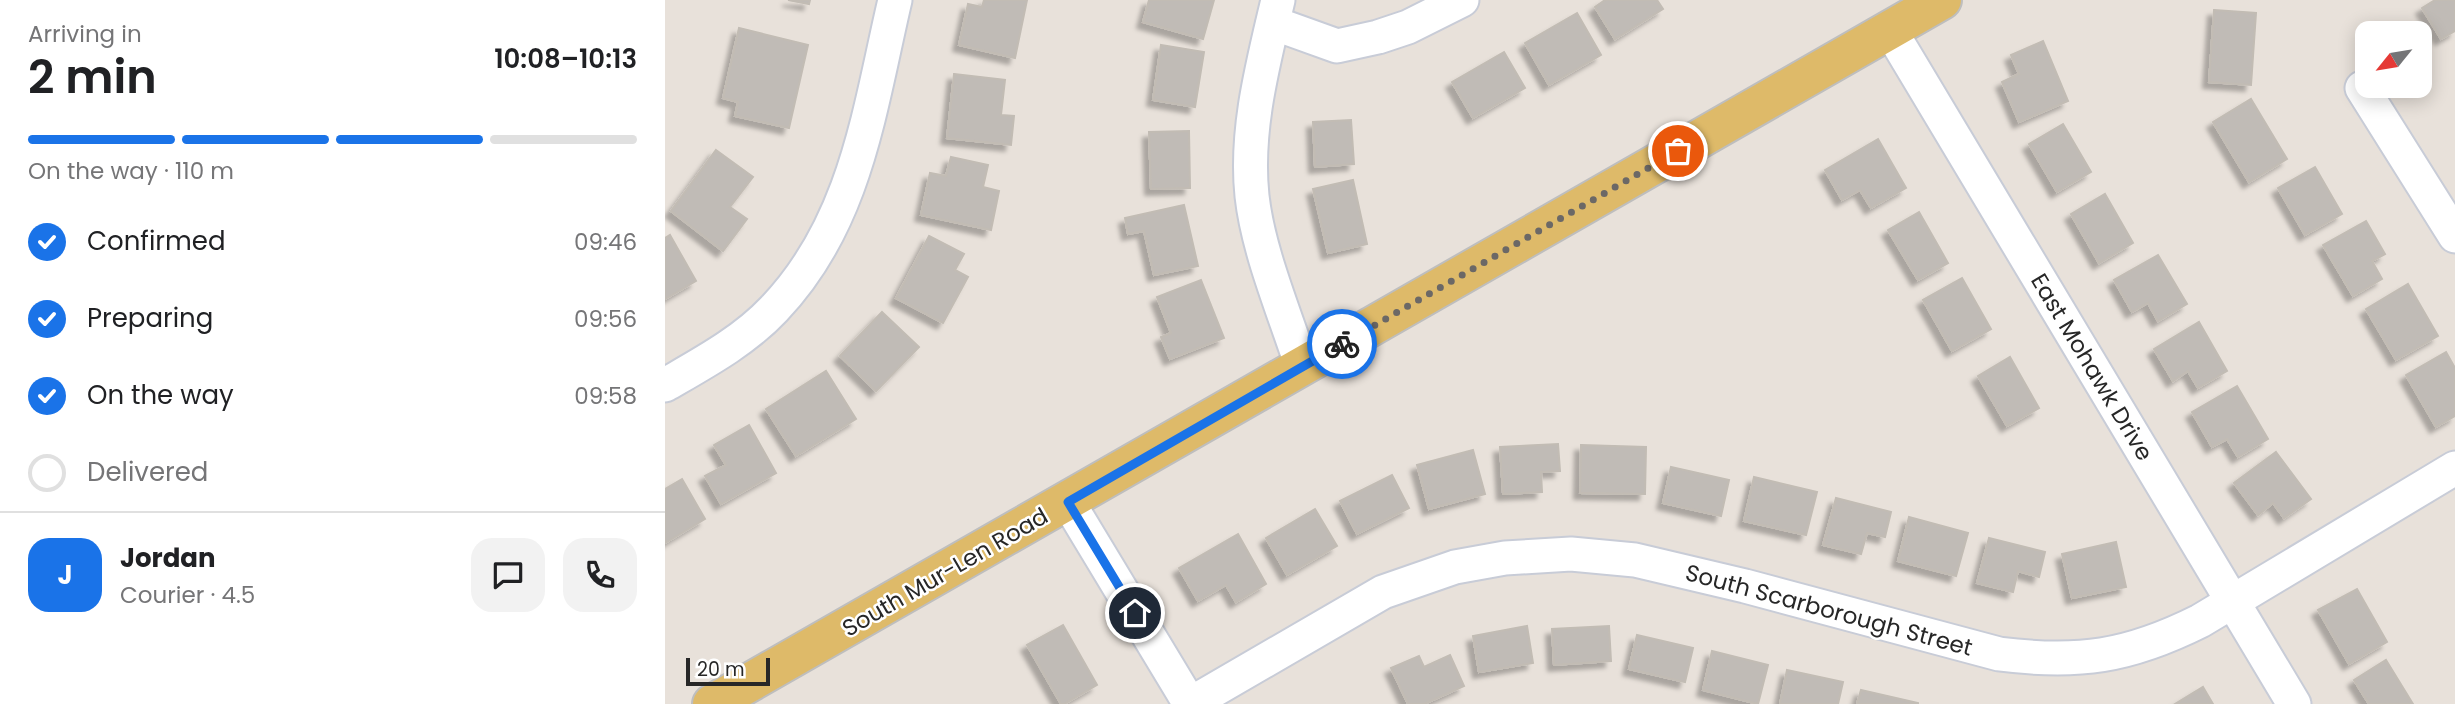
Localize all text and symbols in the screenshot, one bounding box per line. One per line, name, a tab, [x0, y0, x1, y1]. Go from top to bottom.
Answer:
text: Arriving in	[28, 18, 142, 50]
north arrow	[2355, 21, 2433, 98]
map controls	[2355, 21, 2432, 98]
text: 10:08–10:13	[494, 41, 637, 77]
text: 2 min	[28, 45, 157, 109]
pin	[1648, 121, 1708, 181]
icon: bag	[1659, 132, 1697, 170]
text: On the way · 110 m	[28, 155, 234, 187]
icon: check	[28, 223, 66, 261]
text: Confirmed	[87, 223, 225, 259]
text: 09:46	[574, 226, 637, 258]
street label: East Mohawk Drive	[2023, 267, 2161, 467]
icon: check	[28, 300, 66, 338]
text: Preparing	[87, 300, 213, 336]
text: 09:56	[574, 303, 637, 335]
courier	[1307, 309, 1377, 379]
icon: bike	[1323, 325, 1361, 363]
icon: check	[28, 377, 66, 415]
text: On the way	[87, 377, 234, 413]
text: 09:58	[574, 380, 637, 412]
text: Delivered	[87, 454, 208, 490]
street label: South Mur-Len Road	[836, 500, 1054, 644]
button: chat	[471, 538, 545, 612]
button: phone	[563, 538, 637, 612]
text: Jordan	[120, 540, 216, 576]
street label: South Scarborough Street	[1682, 556, 1976, 664]
text: J	[57, 557, 73, 593]
text: Courier · 4.5	[120, 579, 255, 611]
pin	[1105, 583, 1165, 643]
icon: home	[1116, 594, 1154, 632]
scale bar	[686, 655, 770, 687]
text: 20 m	[697, 656, 745, 683]

